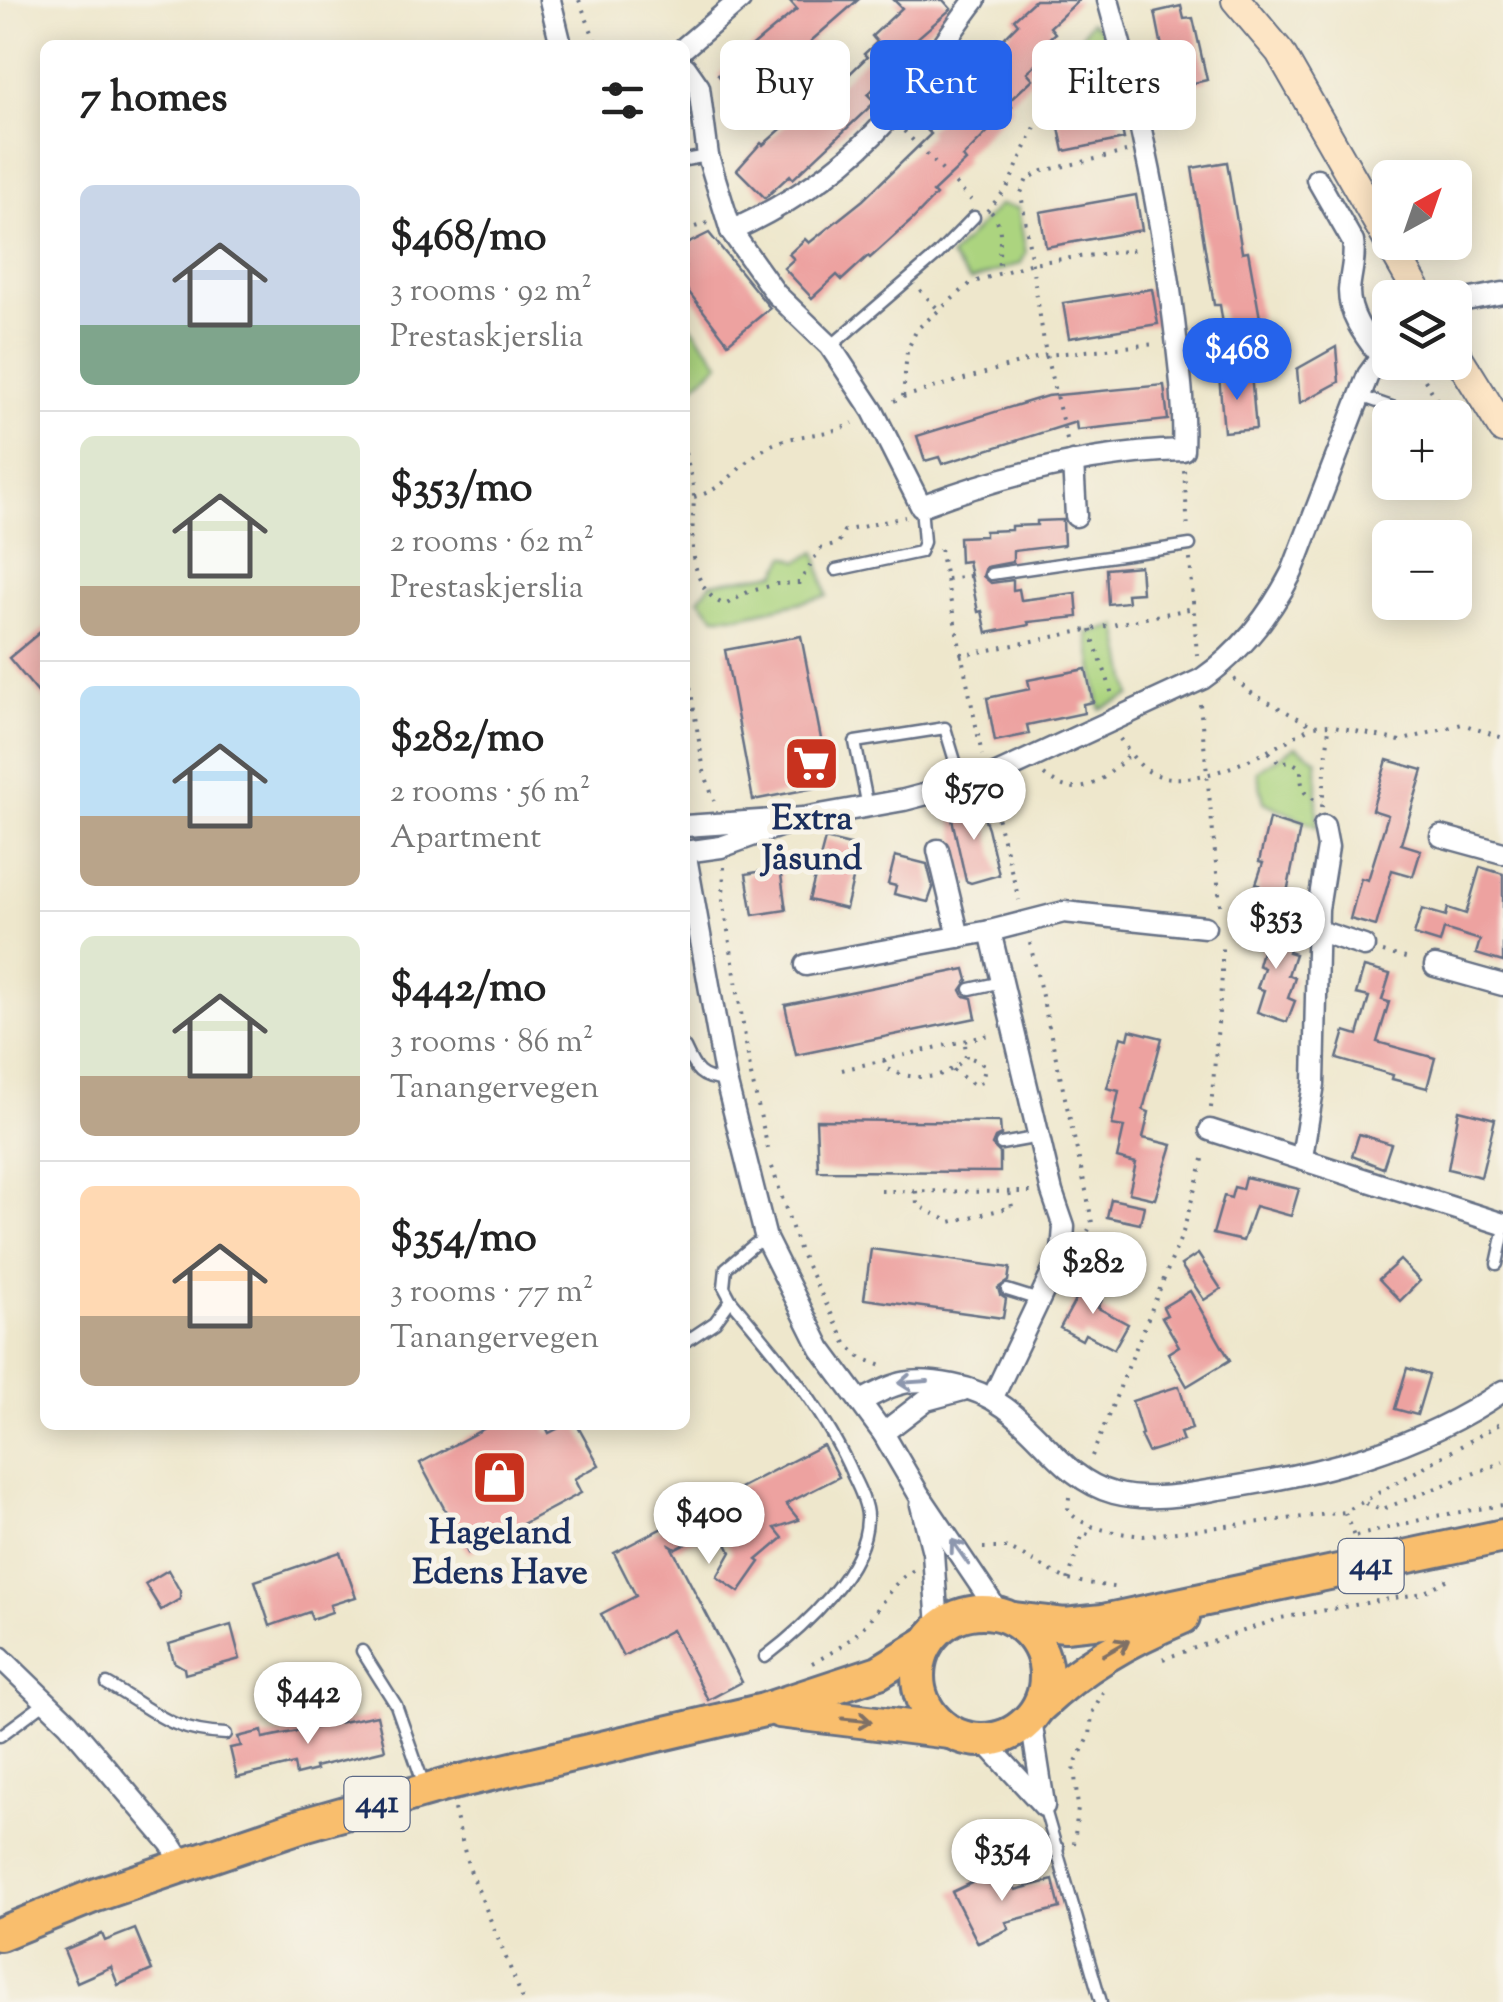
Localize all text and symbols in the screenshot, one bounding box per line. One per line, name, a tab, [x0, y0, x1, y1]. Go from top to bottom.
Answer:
chip: Buy	[720, 40, 850, 130]
chip: Rent	[870, 40, 1012, 130]
chip: Filters	[1032, 40, 1196, 130]
text: 7 homes	[80, 70, 228, 130]
icon: filters	[595, 73, 650, 128]
north arrow	[1372, 160, 1472, 260]
map controls	[1372, 160, 1472, 620]
text: $468/mo	[390, 209, 547, 269]
icon: home	[160, 225, 280, 345]
text: 3 rooms · 92 m²	[390, 269, 592, 315]
button: layers	[1372, 280, 1472, 380]
text: Prestaskjerslia	[390, 315, 583, 361]
pin: $468	[1178, 318, 1296, 403]
text: $468	[1205, 327, 1269, 373]
button: +	[1372, 400, 1472, 500]
text: $353/mo	[390, 460, 533, 520]
icon: home	[160, 476, 280, 596]
text: 2 rooms · 62 m²	[390, 520, 594, 566]
button: −	[1372, 520, 1472, 620]
text: Prestaskjerslia	[390, 566, 583, 612]
text: $282/mo	[390, 710, 544, 770]
icon: home	[160, 726, 280, 846]
supermarket icon: Extra Jåsund	[782, 734, 842, 794]
pin: $570	[915, 758, 1033, 843]
text: $570	[944, 767, 1004, 813]
text: 2 rooms · 56 m²	[390, 770, 590, 816]
place label: Extra Jåsund	[759, 795, 862, 886]
text: Apartment	[390, 816, 541, 862]
pin: $353	[1217, 887, 1335, 972]
text: $353	[1249, 896, 1303, 942]
text: $442/mo	[390, 960, 546, 1020]
icon: home	[160, 976, 280, 1096]
text: 3 rooms · 86 m²	[390, 1020, 593, 1066]
text: Tanangervegen	[390, 1066, 599, 1112]
text: $354/mo	[390, 1210, 537, 1270]
icon: home	[160, 1226, 280, 1346]
pin: $282	[1034, 1232, 1152, 1317]
text: $282	[1062, 1241, 1124, 1287]
text: 3 rooms · 77 m²	[390, 1270, 594, 1316]
text: Tanangervegen	[390, 1316, 599, 1362]
one-way arrow	[897, 1373, 930, 1392]
shop icon: Hageland Edens Have	[470, 1448, 530, 1508]
pin: $400	[650, 1482, 768, 1567]
text: $400	[676, 1491, 742, 1537]
place label: Hageland Edens Have	[412, 1509, 588, 1600]
one-way arrow	[950, 1539, 971, 1567]
road number: 441	[1338, 1539, 1404, 1593]
one-way arrow	[1101, 1638, 1130, 1658]
pin: $442	[249, 1662, 367, 1747]
text: $442	[276, 1671, 340, 1717]
one-way arrow	[840, 1711, 872, 1730]
road number: 441	[344, 1777, 410, 1831]
pin: $354	[943, 1819, 1061, 1904]
text: $354	[973, 1828, 1031, 1874]

